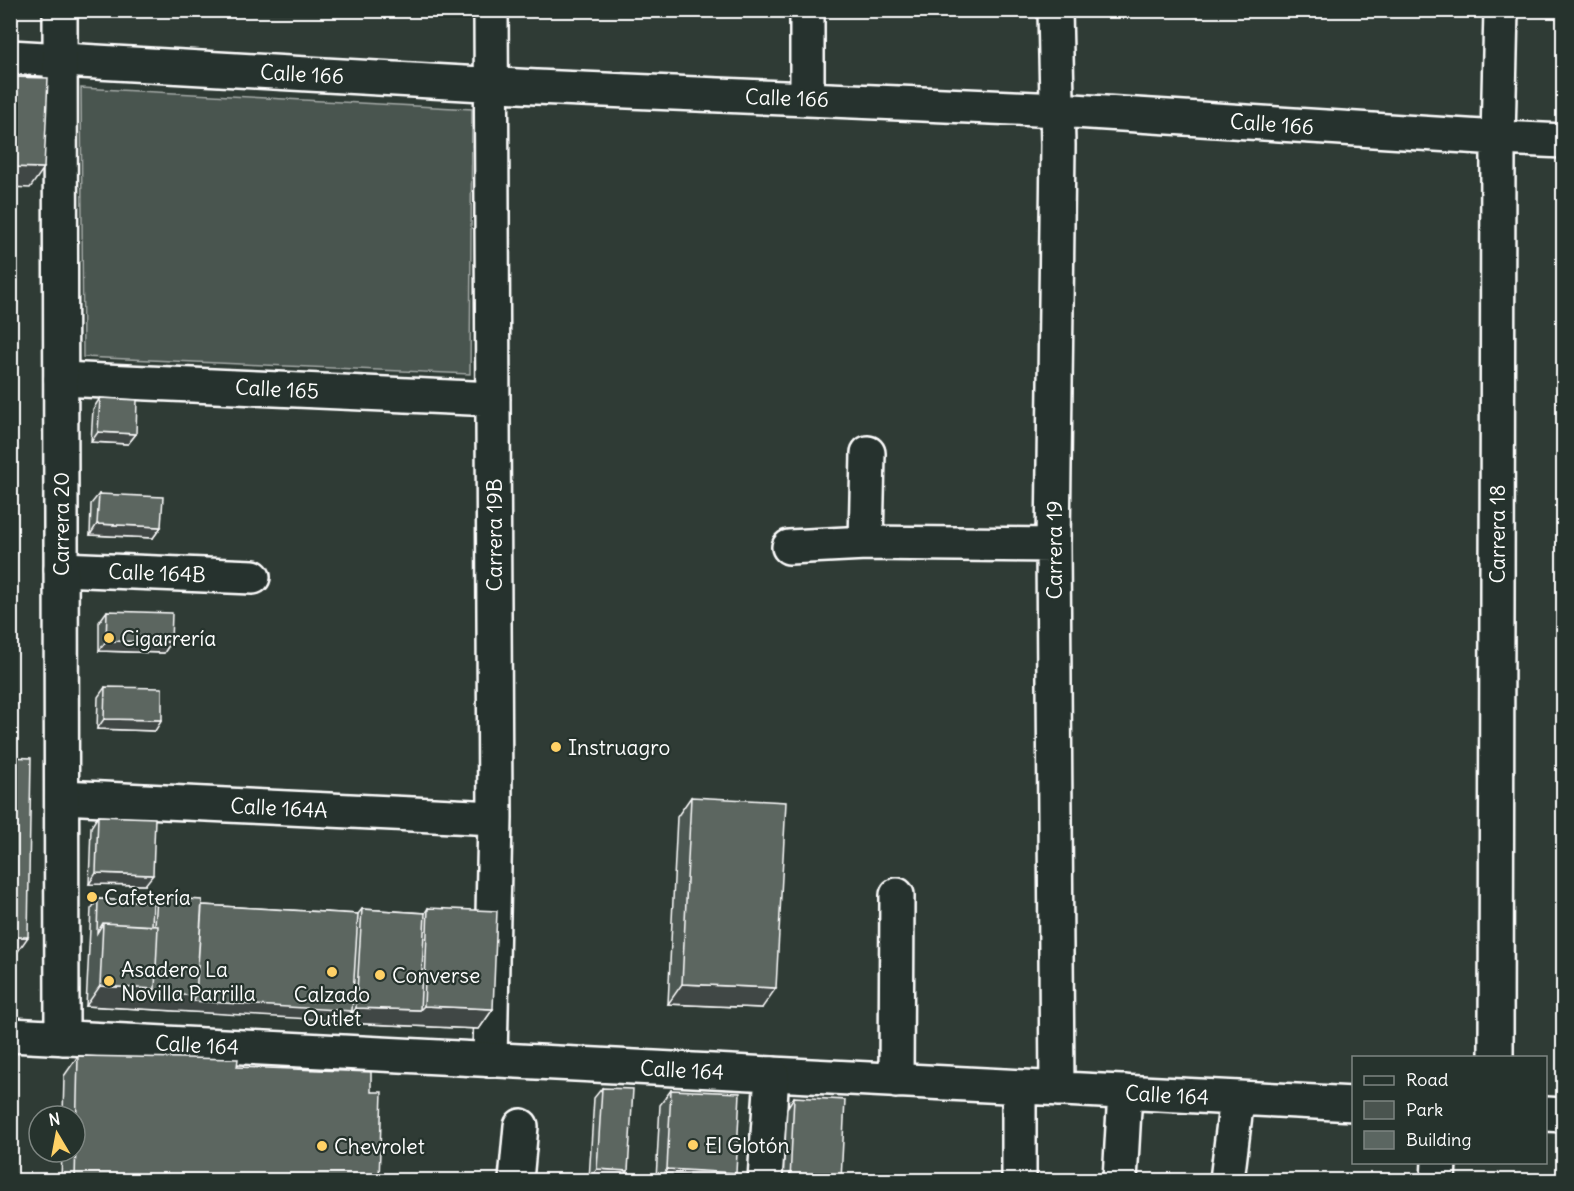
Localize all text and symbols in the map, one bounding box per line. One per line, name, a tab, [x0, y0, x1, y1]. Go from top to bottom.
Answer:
street label: Calle 166	[259, 58, 345, 90]
street label: Calle 166	[745, 83, 829, 113]
street label: Calle 166	[1229, 108, 1315, 140]
street label: Calle 165	[234, 373, 320, 405]
street label: Carrera 20	[48, 472, 75, 576]
street label: Carrera 19B	[481, 479, 508, 591]
street label: Carrera 18	[1484, 484, 1511, 584]
street label: Carrera 19	[1041, 500, 1068, 600]
street label: Calle 164B	[108, 558, 206, 588]
place label: Cigarrería	[121, 625, 216, 652]
marker: Cigarrería	[102, 631, 116, 645]
place label: Instruagro	[568, 734, 670, 761]
marker: Instruagro	[549, 740, 563, 754]
street label: Calle 164A	[230, 792, 328, 824]
place label: Cafetería	[104, 884, 191, 911]
marker: Cafetería	[85, 890, 99, 904]
place label: Asadero La Novilla Parrilla	[121, 956, 256, 1007]
place label: Converse	[392, 962, 480, 989]
marker: Calzado Outlet	[325, 965, 339, 979]
marker: Converse	[373, 968, 387, 982]
marker: Asadero La Novilla Parrilla	[102, 974, 116, 988]
place label: Calzado Outlet	[294, 981, 370, 1032]
street label: Calle 164	[154, 1029, 240, 1061]
street label: Calle 164	[639, 1054, 725, 1086]
legend	[1352, 1056, 1547, 1164]
text: Road	[1406, 1068, 1449, 1091]
street label: Calle 164	[1124, 1079, 1210, 1111]
text: Park	[1406, 1098, 1443, 1121]
north arrow	[27, 1104, 87, 1164]
text: N	[47, 1108, 62, 1130]
text: Building	[1406, 1128, 1471, 1151]
place label: El Glotón	[705, 1132, 790, 1159]
place label: Chevrolet	[334, 1133, 425, 1160]
marker: El Glotón	[686, 1138, 700, 1152]
marker: Chevrolet	[315, 1139, 329, 1153]

